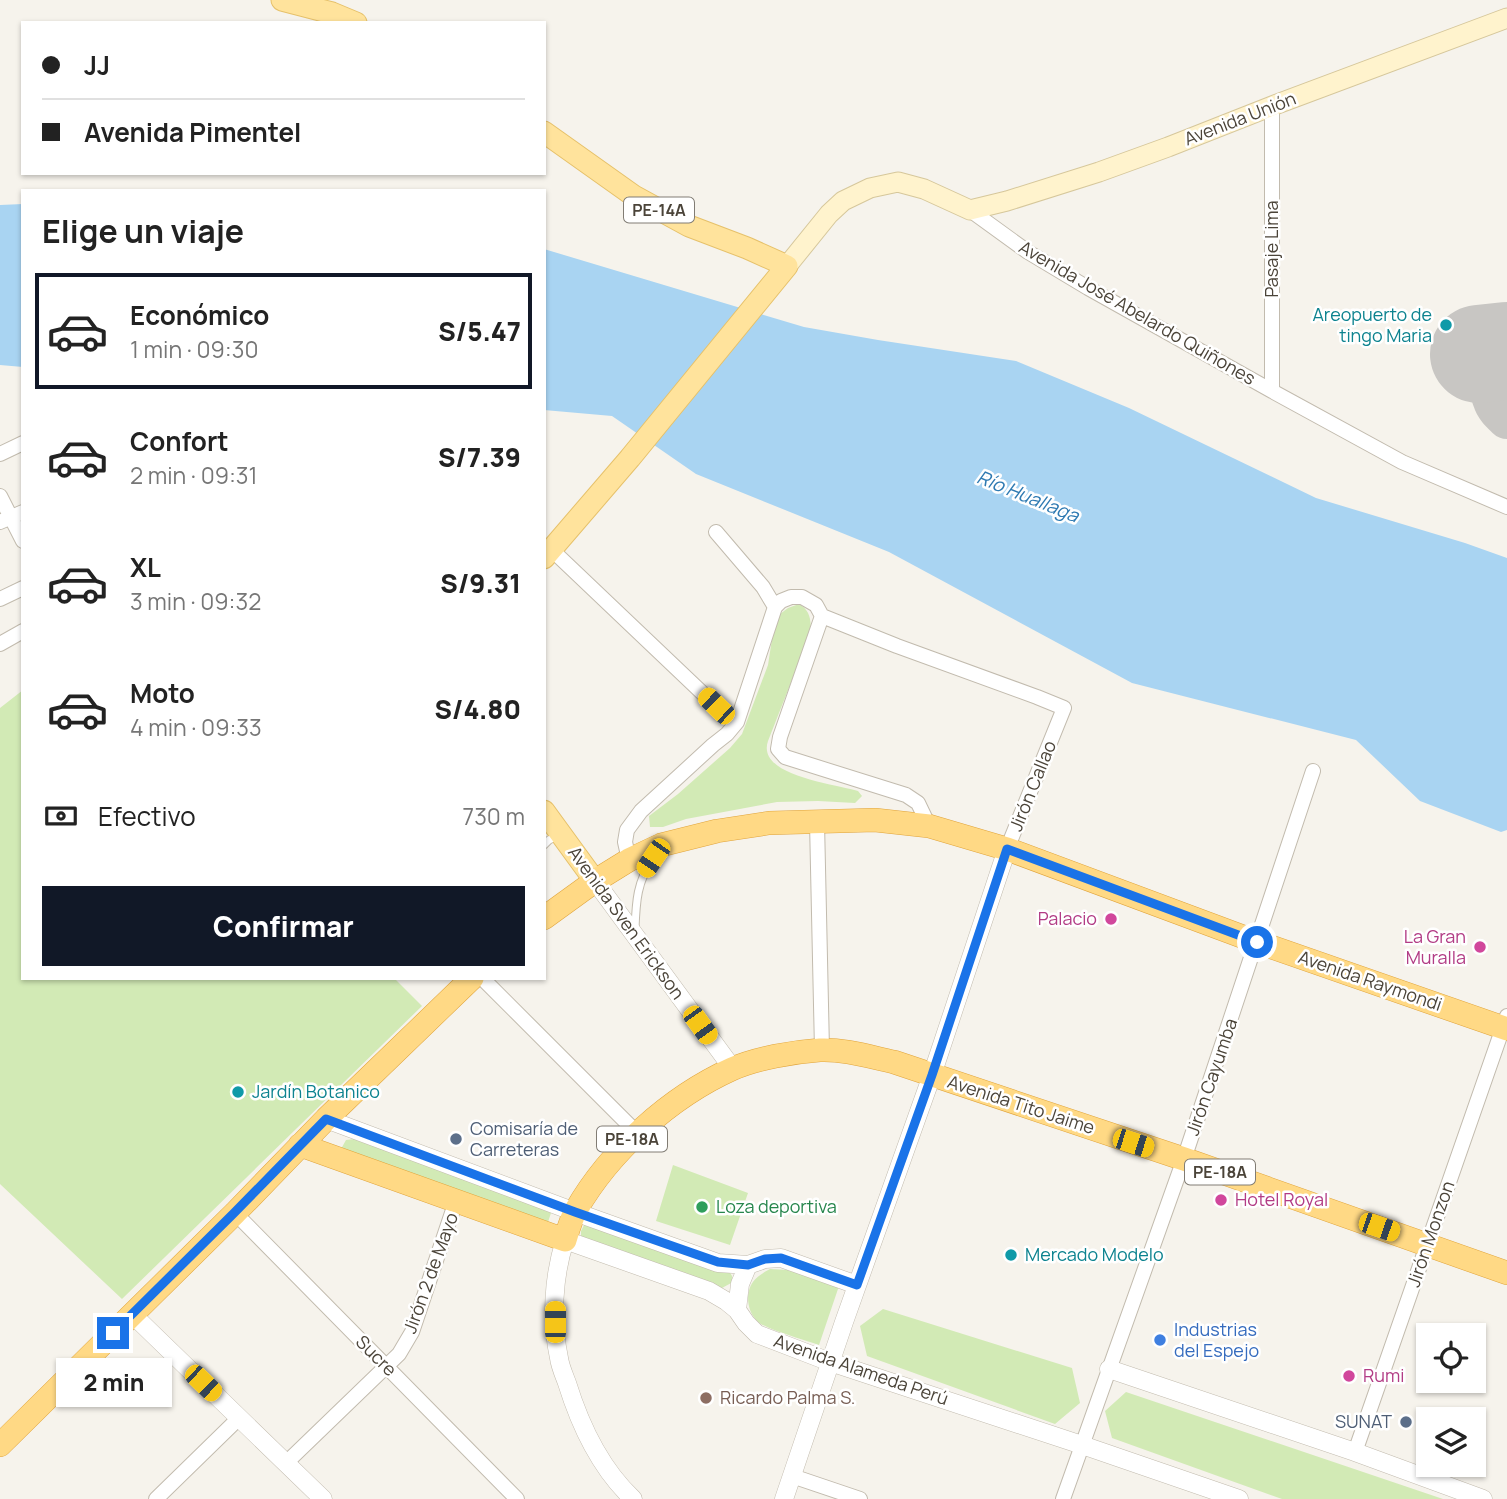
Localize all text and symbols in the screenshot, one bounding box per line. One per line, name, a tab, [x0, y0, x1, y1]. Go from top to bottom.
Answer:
text: JJ	[84, 47, 110, 83]
street label: Avenida Unión	[1180, 86, 1299, 150]
text: Avenida Pimentel	[84, 114, 301, 150]
road number: PE-14A	[624, 198, 694, 222]
street label: Pasaje Lima	[1259, 200, 1283, 298]
text: Elige un viaje	[42, 209, 244, 253]
street label: Avenida José Abelardo Quiñones	[1015, 234, 1260, 390]
text: Económico	[130, 297, 269, 333]
icon: car	[46, 300, 109, 363]
place label: Areopuerto de tingo Maria	[1312, 302, 1432, 347]
text: S/5.47	[438, 313, 521, 349]
marker: Areopuerto de tingo Maria	[1438, 317, 1454, 333]
text: 1 min · 09:30	[130, 333, 258, 365]
text: Confort	[130, 423, 229, 459]
icon: car	[46, 426, 109, 489]
text: S/7.39	[438, 439, 521, 475]
text: 2 min · 09:31	[130, 459, 258, 491]
water label: Río Huallaga	[973, 464, 1084, 529]
text: XL	[130, 549, 161, 585]
icon: car	[46, 552, 109, 615]
text: S/9.31	[440, 565, 521, 601]
text: 3 min · 09:32	[130, 585, 261, 617]
text: Moto	[130, 675, 195, 711]
icon: car	[46, 678, 109, 741]
car	[694, 684, 739, 728]
text: S/4.80	[434, 691, 521, 727]
text: 4 min · 09:33	[130, 711, 262, 743]
street label: Jirón Callao	[1003, 737, 1061, 835]
icon: cash	[42, 797, 80, 835]
text: Efectivo	[98, 798, 196, 834]
text: 730 m	[463, 800, 525, 832]
car	[633, 835, 674, 881]
street label: Avenida Sven Erickson	[563, 841, 691, 1004]
button: Confirmar	[42, 886, 525, 966]
place label: Palacio	[1038, 906, 1097, 930]
marker: Palacio	[1103, 911, 1119, 927]
place label: La Gran Muralla	[1404, 924, 1466, 969]
route start	[1241, 926, 1273, 958]
marker: La Gran Muralla	[1472, 939, 1488, 955]
street label: Avenida Raymondi	[1295, 944, 1445, 1016]
car	[680, 1002, 721, 1048]
street label: Jirón Cayumba	[1180, 1015, 1242, 1138]
street label: Avenida Tito Jaime	[945, 1069, 1098, 1139]
place label: Jardín Botanico	[252, 1079, 380, 1103]
marker: Jardín Botanico	[230, 1084, 246, 1100]
place label: Comisaría de Carreteras	[470, 1116, 578, 1161]
road number: PE-18A	[597, 1126, 667, 1152]
car	[1110, 1127, 1157, 1159]
marker: Comisaría de Carreteras	[448, 1131, 464, 1147]
road number: PE-18A	[1185, 1160, 1255, 1184]
street label: Jirón Monzon	[1401, 1178, 1459, 1290]
place label: Hotel Royal	[1235, 1187, 1328, 1211]
marker: Hotel Royal	[1213, 1192, 1229, 1208]
place label: Loza deportiva	[716, 1194, 837, 1218]
marker: Loza deportiva	[694, 1199, 710, 1215]
street label: Jirón 2 de Mayo	[397, 1209, 463, 1336]
car	[1356, 1210, 1403, 1244]
place label: Mercado Modelo	[1025, 1242, 1164, 1266]
marker: Mercado Modelo	[1003, 1247, 1019, 1263]
car	[545, 1301, 566, 1343]
route end	[97, 1317, 129, 1349]
place label: Industrias del Espejo	[1174, 1317, 1259, 1362]
map controls	[1416, 1323, 1486, 1477]
button: locate	[1416, 1323, 1486, 1393]
street label: Avenida Alameda Perú	[771, 1328, 952, 1410]
street label: Sucre	[351, 1330, 402, 1381]
marker: Industrias del Espejo	[1152, 1332, 1168, 1348]
callout: 2 min	[55, 1358, 171, 1406]
car	[181, 1361, 226, 1405]
place label: Rumi	[1363, 1363, 1405, 1387]
text: 2 min	[84, 1366, 145, 1398]
marker: Rumi	[1341, 1368, 1357, 1384]
place label: Ricardo Palma S.	[720, 1385, 855, 1409]
marker: Ricardo Palma S.	[698, 1390, 714, 1406]
button: layers	[1416, 1407, 1486, 1477]
place label: SUNAT	[1335, 1409, 1392, 1433]
marker: SUNAT	[1398, 1414, 1414, 1430]

